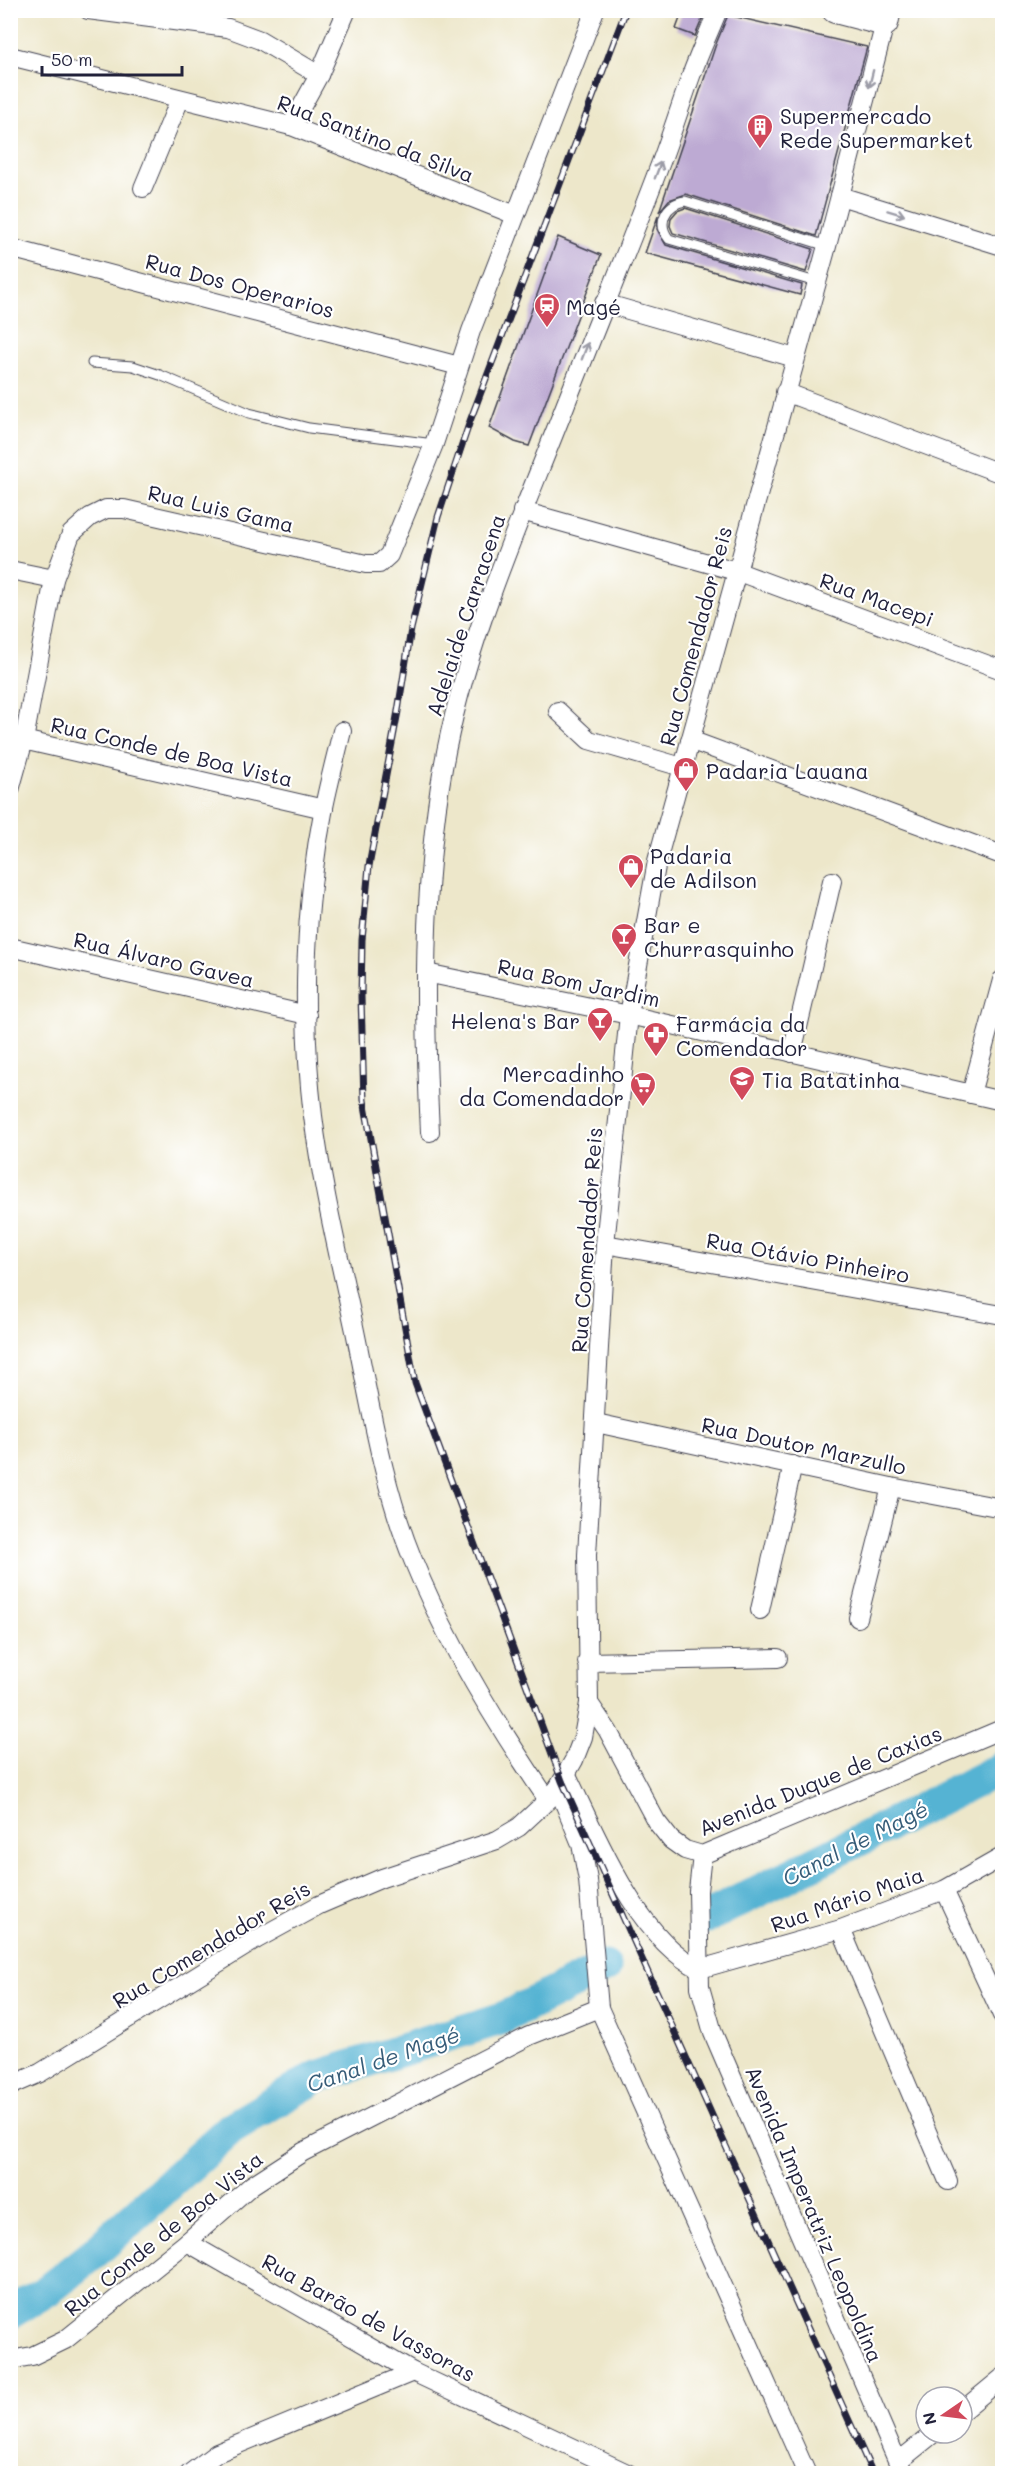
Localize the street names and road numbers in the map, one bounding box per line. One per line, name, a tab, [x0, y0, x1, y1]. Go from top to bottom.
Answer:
street label: Rua Santino da Silva	[274, 88, 478, 188]
street label: Rua Dos Operarios	[143, 247, 337, 323]
street label: Rua Luis Gama	[145, 478, 297, 538]
street label: Adelaide Carracena	[420, 511, 510, 719]
street label: Rua Comendador Reis	[653, 523, 737, 749]
street label: Rua Macepi	[816, 566, 938, 632]
street label: Rua Conde de Boa Vista	[48, 710, 296, 792]
street label: Rua Álvaro Gavea	[71, 925, 257, 993]
street label: Rua Bom Jardim	[495, 952, 663, 1012]
street label: Rua Comendador Reis	[565, 1126, 607, 1354]
street label: Rua Otávio Pinheiro	[704, 1226, 912, 1288]
street label: Rua Doutor Marzullo	[699, 1410, 909, 1480]
street label: Avenida Duque de Caxias	[694, 1719, 946, 1841]
street label: Rua Mário Maia	[767, 1860, 927, 1938]
street label: Rua Comendador Reis	[107, 1874, 315, 2014]
street label: Avenida Imperatriz Leopoldina	[740, 2062, 890, 2366]
street label: Rua Conde de Boa Vista	[58, 2145, 268, 2321]
street label: Rua Barão de Vassoras	[258, 2247, 480, 2387]

